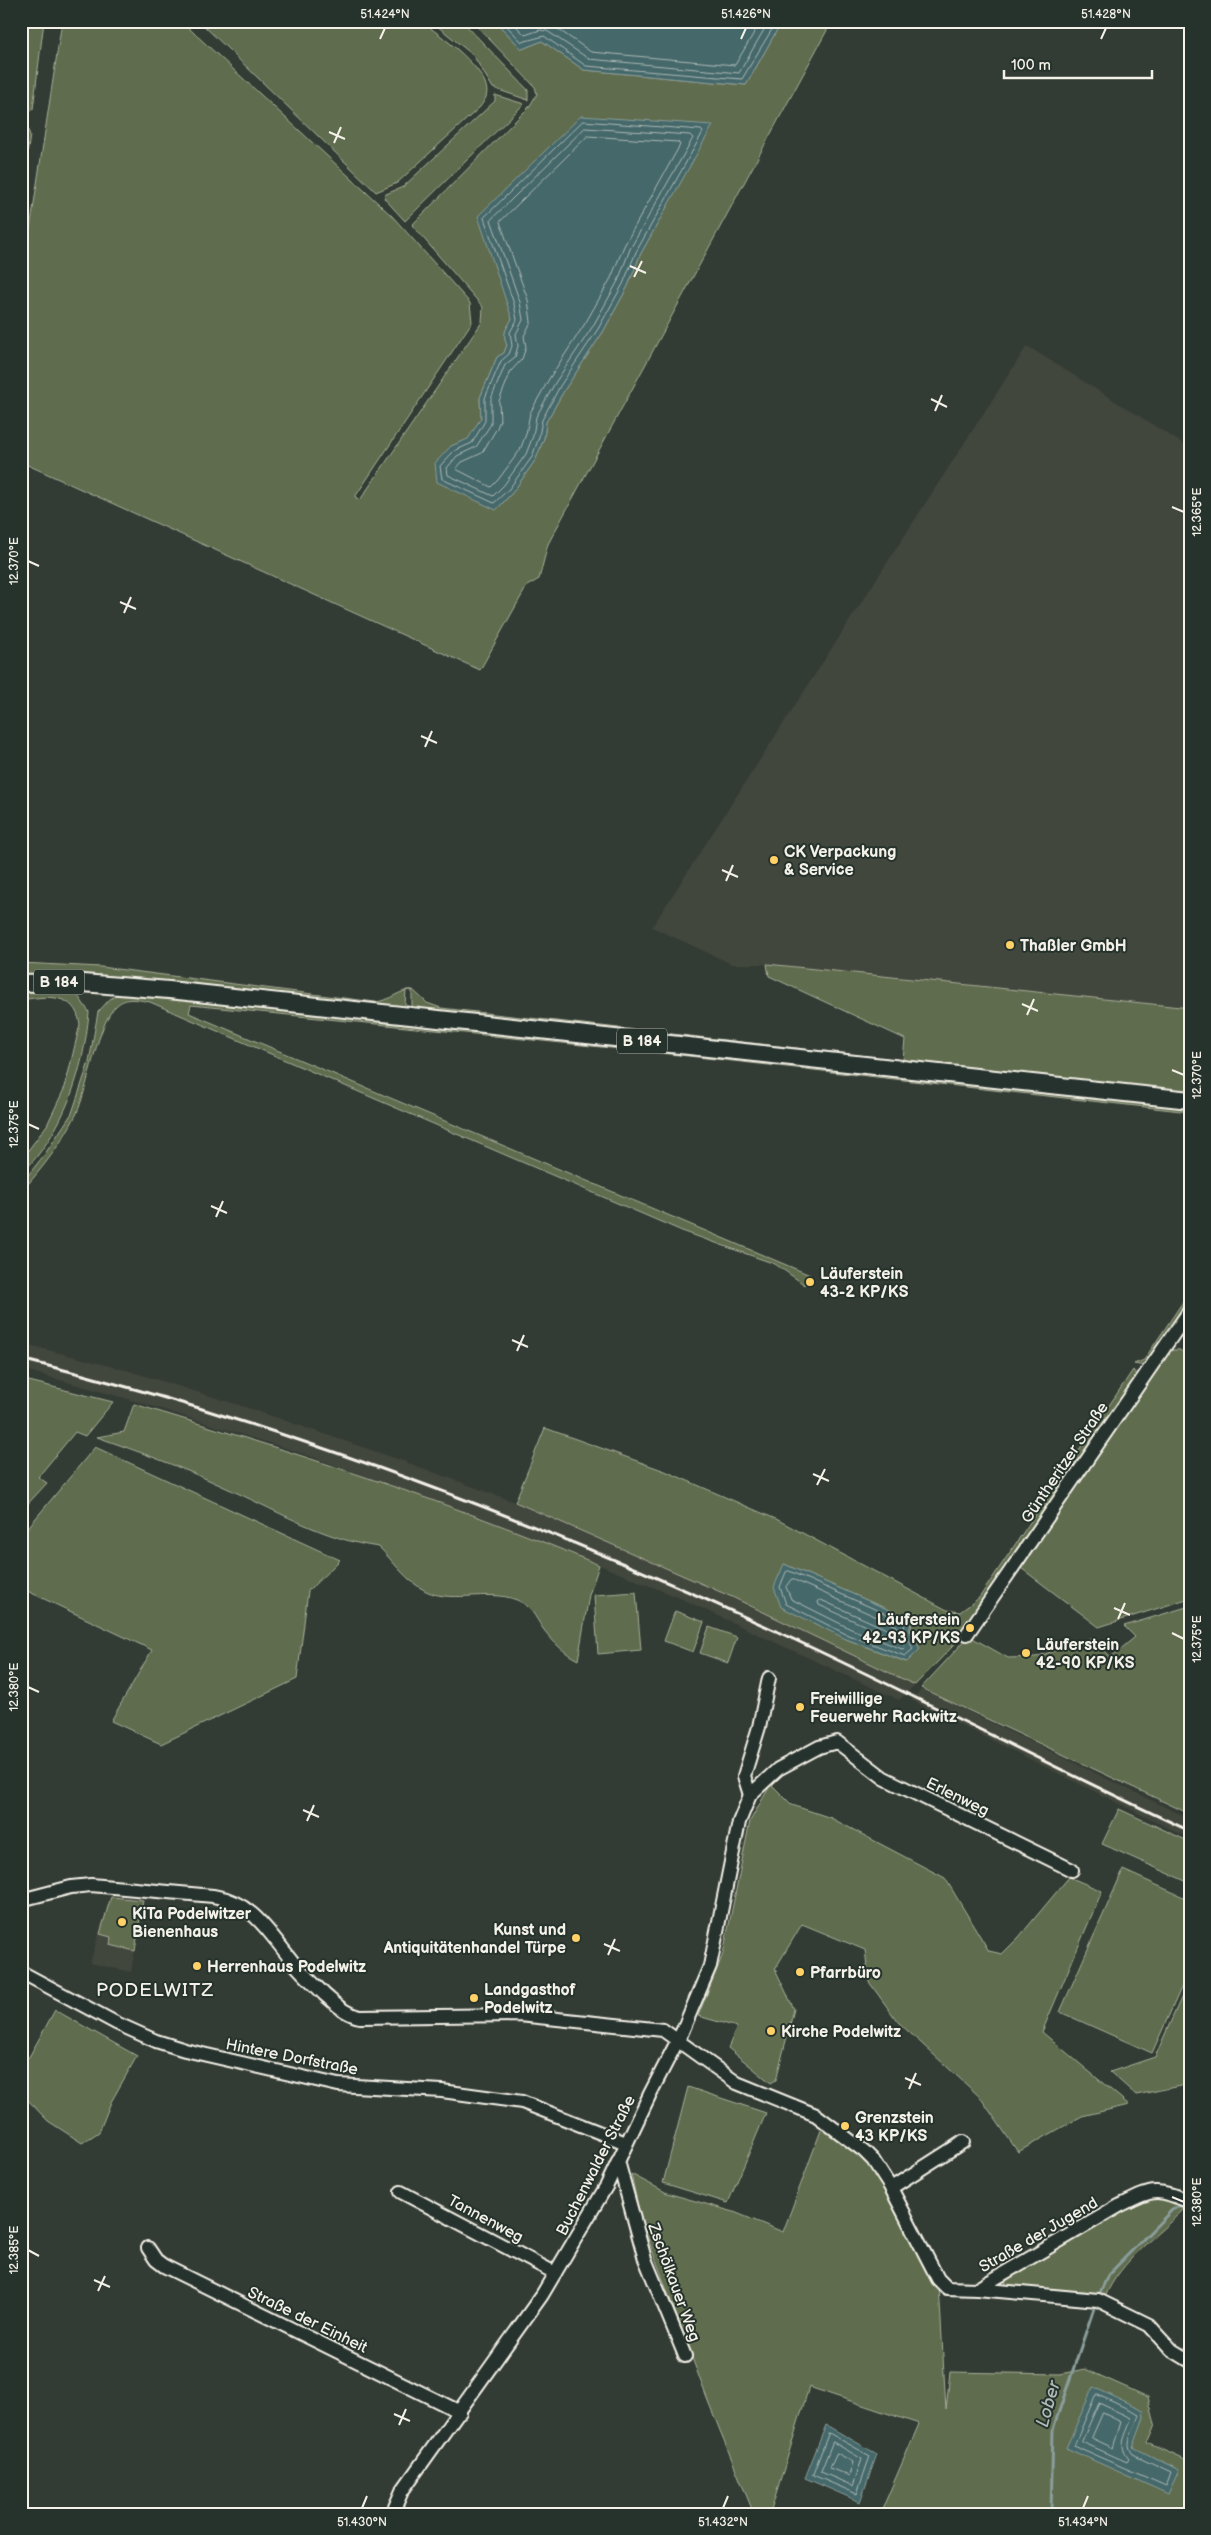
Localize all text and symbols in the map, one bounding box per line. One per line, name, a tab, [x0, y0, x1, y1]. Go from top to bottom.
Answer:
text: 51.424°N	[360, 7, 410, 22]
text: 51.426°N	[721, 7, 771, 22]
text: 51.428°N	[1081, 7, 1131, 22]
scale bar	[1004, 48, 1151, 80]
text: 100 m	[1011, 56, 1051, 75]
text: 12.365°E	[1190, 487, 1205, 536]
text: 12.370°E	[7, 537, 22, 585]
place label: CK Verpackung & Service	[784, 843, 896, 880]
marker: CK Verpackung & Service	[768, 854, 780, 866]
place label: Thaßler GmbH	[1020, 937, 1127, 956]
marker: Thaßler GmbH	[1004, 939, 1016, 951]
road number: B 184	[34, 970, 84, 994]
road number: B 184	[617, 1028, 667, 1054]
text: 12.370°E	[1190, 1051, 1205, 1099]
text: 12.375°E	[7, 1100, 22, 1148]
place label: Läuferstein 43-2 KP/KS	[820, 1265, 909, 1302]
marker: Läuferstein 43-2 KP/KS	[804, 1276, 816, 1288]
street label: Güntheritzer Straße	[1018, 1398, 1113, 1527]
place label: Läuferstein 42-93 KP/KS	[862, 1611, 960, 1648]
text: 12.375°E	[1190, 1615, 1205, 1663]
marker: Läuferstein 42-93 KP/KS	[964, 1622, 976, 1634]
place label: Läuferstein 42-90 KP/KS	[1036, 1636, 1135, 1673]
marker: Läuferstein 42-90 KP/KS	[1020, 1647, 1032, 1659]
text: 12.380°E	[7, 1662, 22, 1711]
place label: Freiwillige Feuerwehr Rackwitz	[810, 1690, 957, 1727]
marker: Freiwillige Feuerwehr Rackwitz	[794, 1701, 806, 1713]
street label: Erlenweg	[923, 1774, 992, 1821]
place label: KiTa Podelwitzer Bienenhaus	[132, 1905, 252, 1942]
marker: KiTa Podelwitzer Bienenhaus	[116, 1916, 128, 1928]
place label: Kunst und Antiquitätenhandel Türpe	[383, 1921, 566, 1958]
marker: Kunst und Antiquitätenhandel Türpe	[570, 1932, 582, 1944]
place label: Herrenhaus Podelwitz	[207, 1958, 366, 1977]
marker: Herrenhaus Podelwitz	[191, 1960, 203, 1972]
place label: Pfarrbüro	[810, 1964, 881, 1983]
marker: Pfarrbüro	[794, 1966, 806, 1978]
district label: PODELWITZ	[96, 1979, 214, 2002]
place label: Landgasthof Podelwitz	[484, 1981, 577, 2018]
marker: Landgasthof Podelwitz	[468, 1992, 480, 2004]
place label: Kirche Podelwitz	[781, 2023, 901, 2042]
marker: Kirche Podelwitz	[765, 2025, 777, 2037]
street label: Hintere Dorfstraße	[224, 2035, 360, 2080]
street label: Buchenwalder Straße	[553, 2092, 640, 2239]
place label: Grenzstein 43 KP/KS	[855, 2109, 934, 2146]
marker: Grenzstein 43 KP/KS	[839, 2120, 851, 2132]
text: 12.380°E	[1190, 2177, 1205, 2226]
street label: Tannenweg	[444, 2192, 526, 2247]
street label: Straße der Jugend	[976, 2194, 1101, 2277]
street label: Zschölkauer Weg	[643, 2220, 704, 2344]
text: 12.385°E	[7, 2226, 22, 2274]
street label: Straße der Einheit	[244, 2283, 370, 2358]
water label: Lober	[1032, 2377, 1065, 2430]
text: 51.430°N	[337, 2515, 387, 2530]
text: 51.432°N	[698, 2515, 748, 2530]
text: 51.434°N	[1058, 2515, 1108, 2530]

